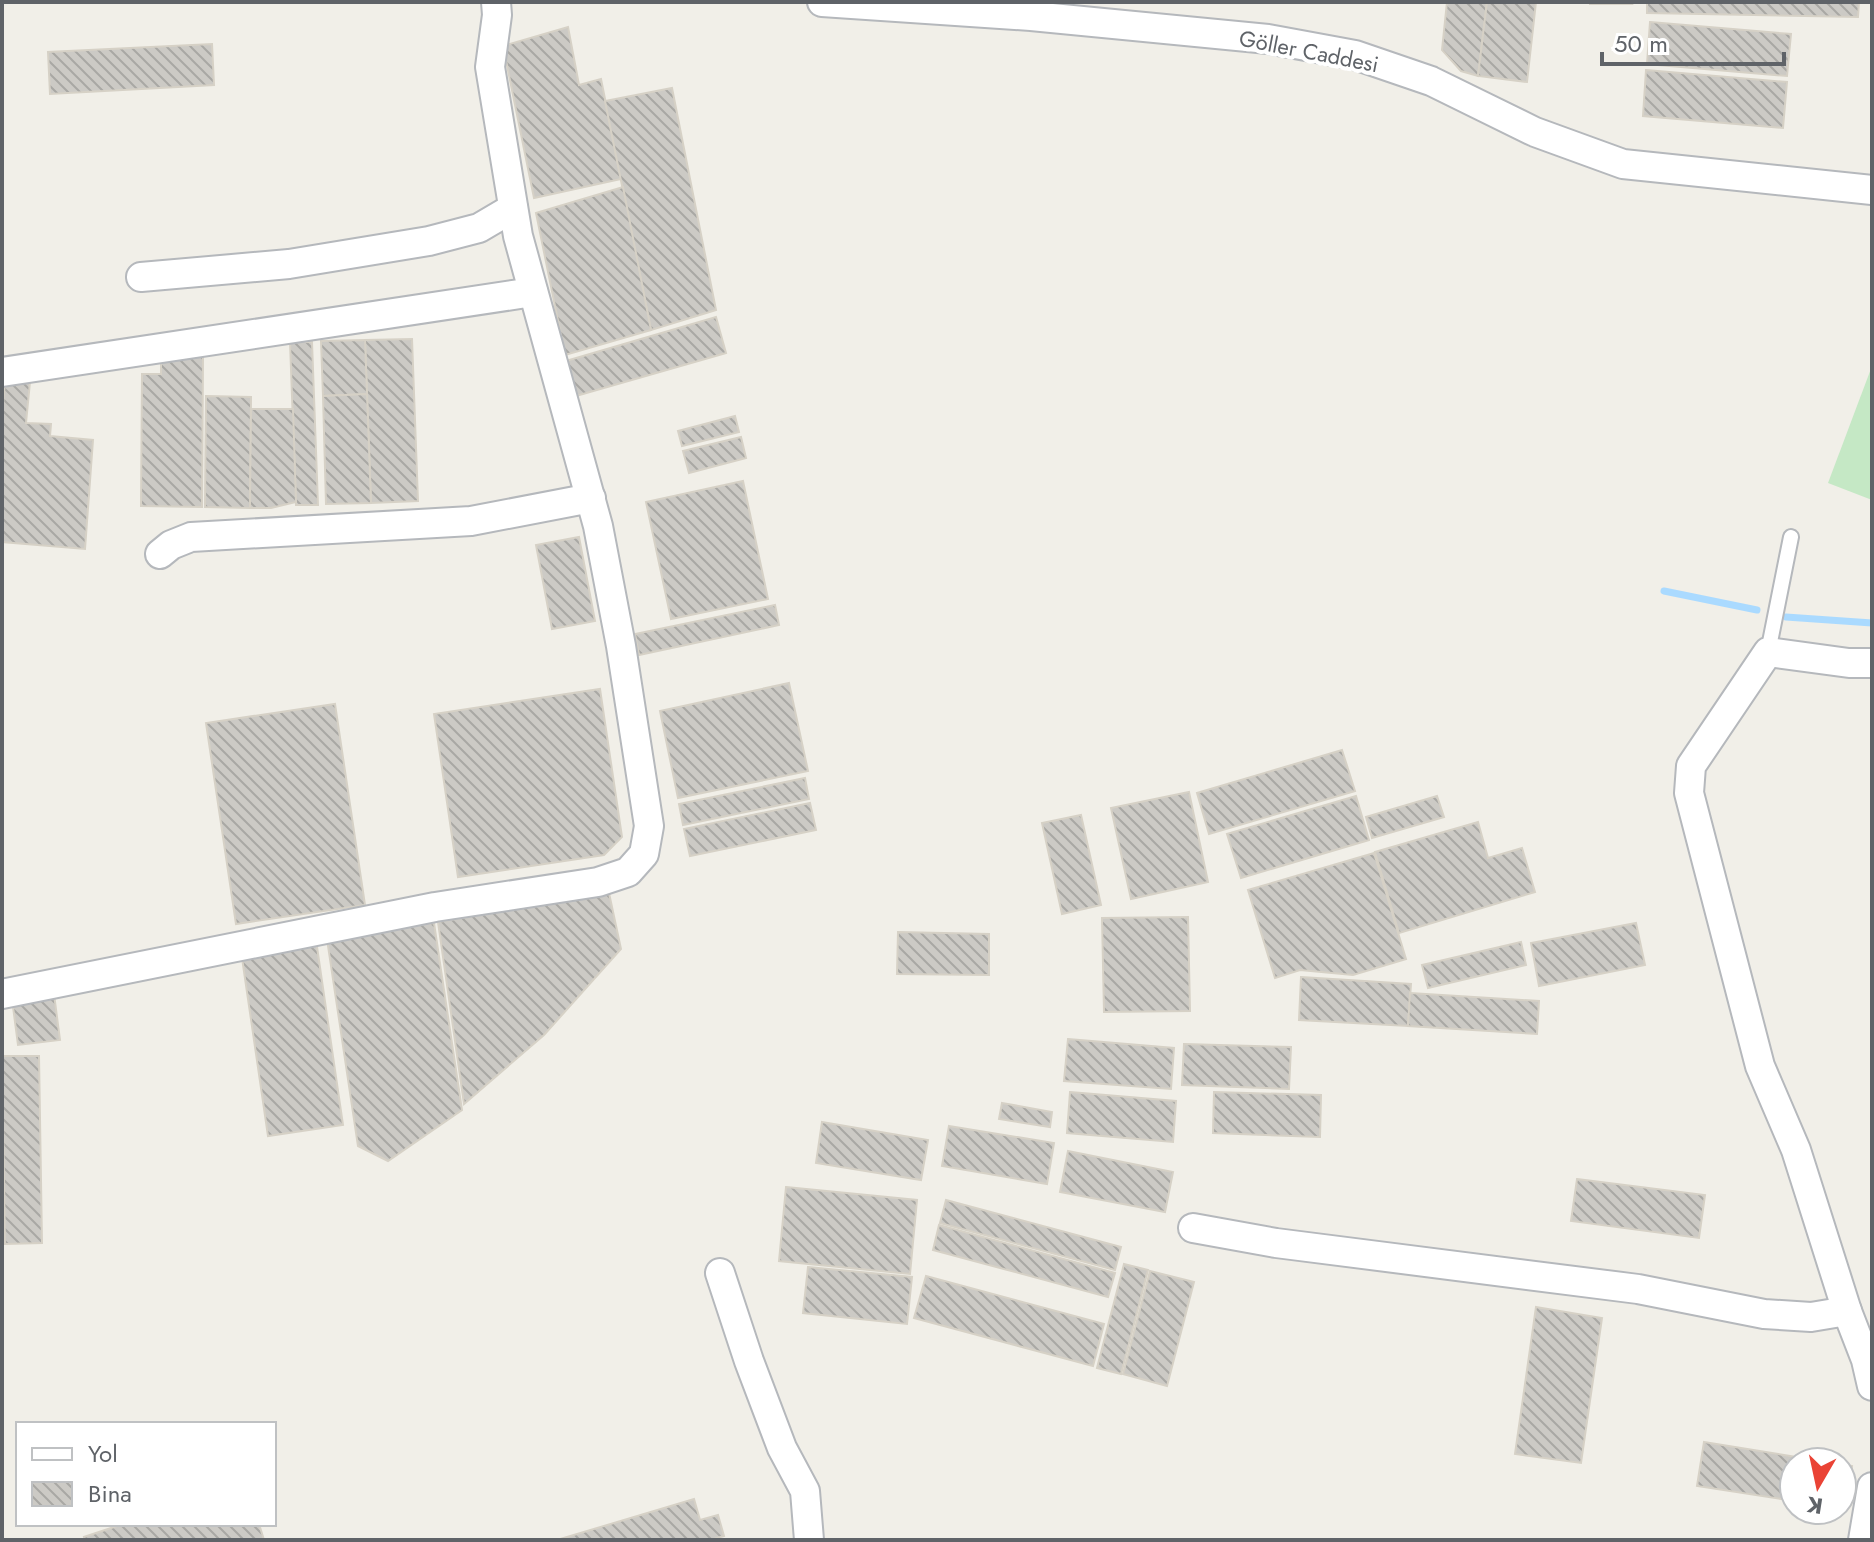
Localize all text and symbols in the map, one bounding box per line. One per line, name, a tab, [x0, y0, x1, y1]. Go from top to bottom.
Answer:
scale bar	[1602, 16, 1784, 66]
street label: Göller Caddesi	[1237, 22, 1381, 80]
text: 50 m	[1614, 26, 1668, 61]
legend	[16, 1422, 276, 1526]
text: Yol	[88, 1436, 118, 1471]
north arrow	[1778, 1446, 1858, 1526]
text: Bina	[88, 1476, 132, 1511]
text: K	[1804, 1489, 1825, 1523]

